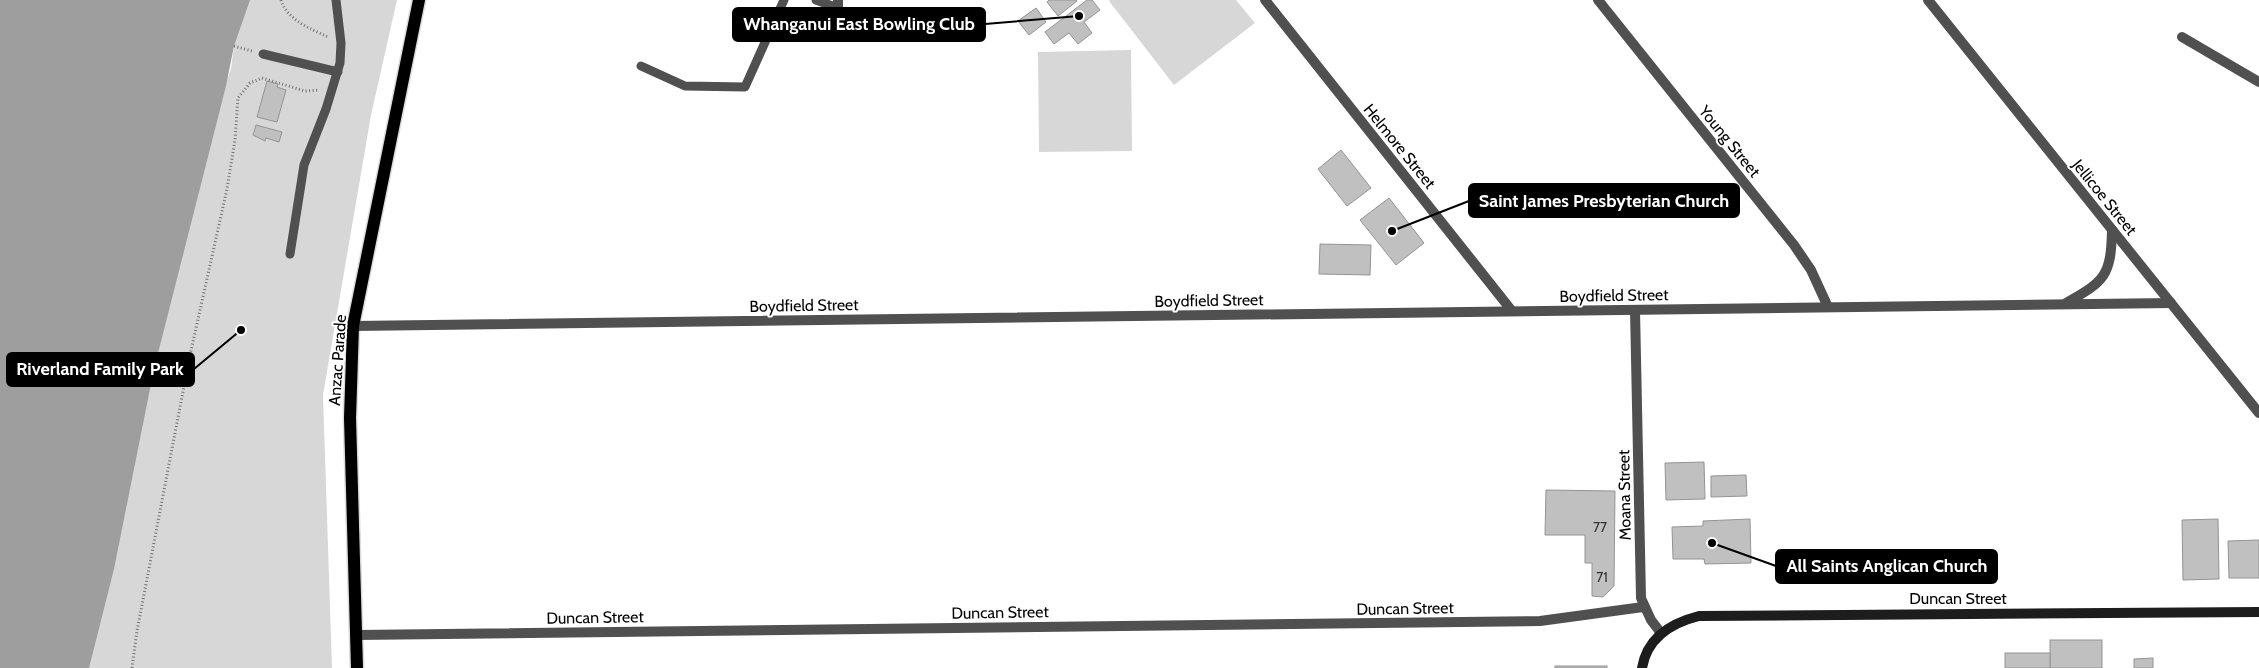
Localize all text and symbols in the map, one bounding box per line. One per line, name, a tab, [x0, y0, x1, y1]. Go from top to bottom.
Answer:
callout: Whanganui East Bowling Club	[733, 8, 985, 41]
text: Whanganui East Bowling Club	[743, 13, 975, 35]
street label: Helmore Street	[1360, 100, 1440, 193]
street label: Young Street	[1694, 101, 1765, 181]
street label: Jellicoe Street	[2068, 155, 2141, 239]
callout: Saint James Presbyterian Church	[1469, 184, 1739, 217]
text: Saint James Presbyterian Church	[1479, 190, 1729, 212]
street label: Boydfield Street	[1559, 285, 1669, 306]
street label: Boydfield Street	[1154, 290, 1264, 311]
street label: Boydfield Street	[749, 295, 859, 316]
street label: Anzac Parade	[325, 314, 350, 406]
callout: Riverland Family Park	[7, 353, 194, 386]
text: Riverland Family Park	[16, 358, 184, 380]
street label: Moana Street	[1614, 449, 1635, 540]
house number: 77	[1593, 518, 1607, 536]
callout: All Saints Anglican Church	[1776, 550, 1997, 583]
text: All Saints Anglican Church	[1786, 555, 1988, 577]
house number: 71	[1596, 568, 1608, 586]
street label: Duncan Street	[1909, 589, 2007, 608]
street label: Duncan Street	[1356, 598, 1455, 619]
street label: Duncan Street	[951, 602, 1050, 623]
street label: Duncan Street	[546, 607, 645, 628]

